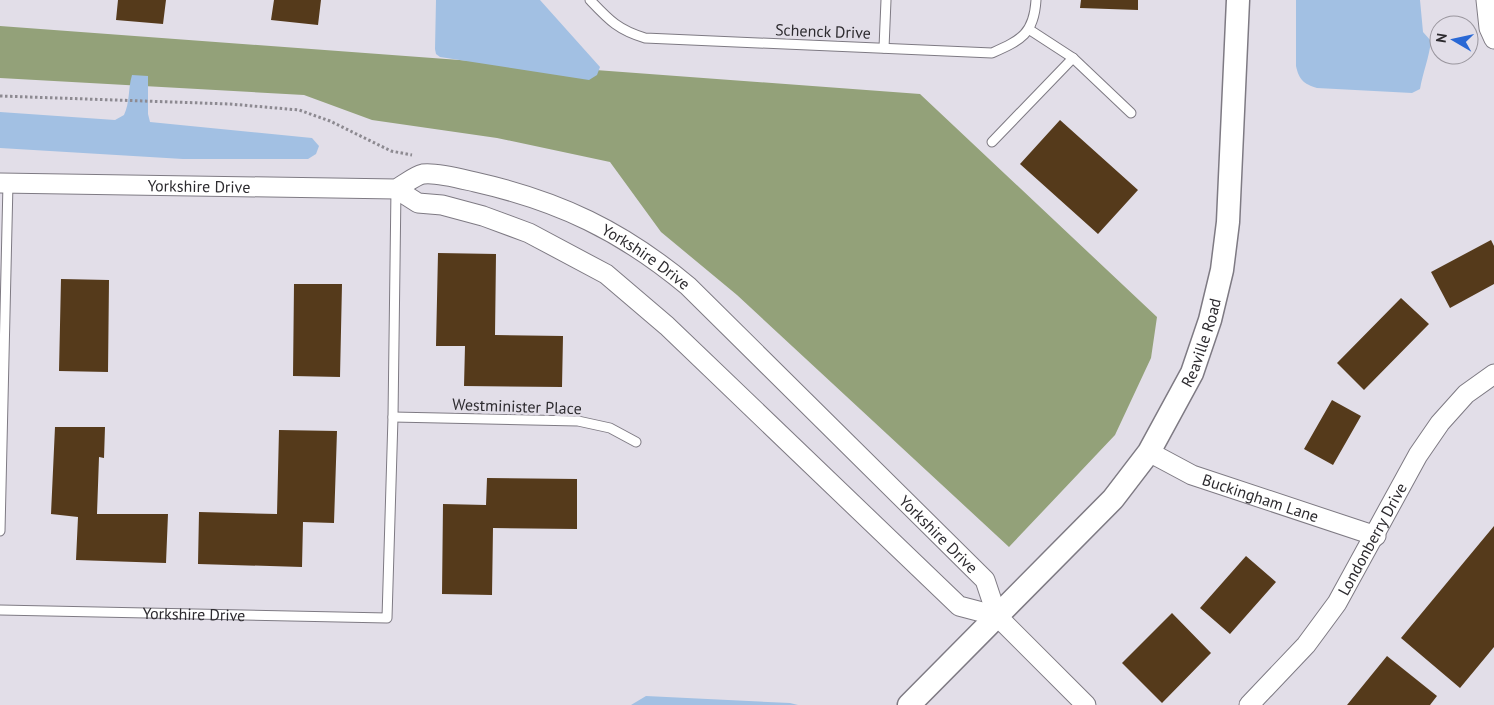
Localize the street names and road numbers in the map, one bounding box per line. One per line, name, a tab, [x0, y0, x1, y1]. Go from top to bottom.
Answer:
street label: Schenck Drive	[775, 19, 871, 43]
street label: Yorkshire Drive	[147, 175, 251, 197]
street label: Yorkshire Drive	[598, 219, 694, 294]
street label: Reaville Road	[1176, 296, 1225, 390]
street label: Westminister Place	[452, 394, 582, 418]
street label: Buckingham Lane	[1200, 469, 1321, 526]
street label: Londonberry Drive	[1333, 479, 1411, 599]
street label: Yorkshire Drive	[895, 491, 982, 577]
street label: Yorkshire Drive	[142, 603, 246, 625]

